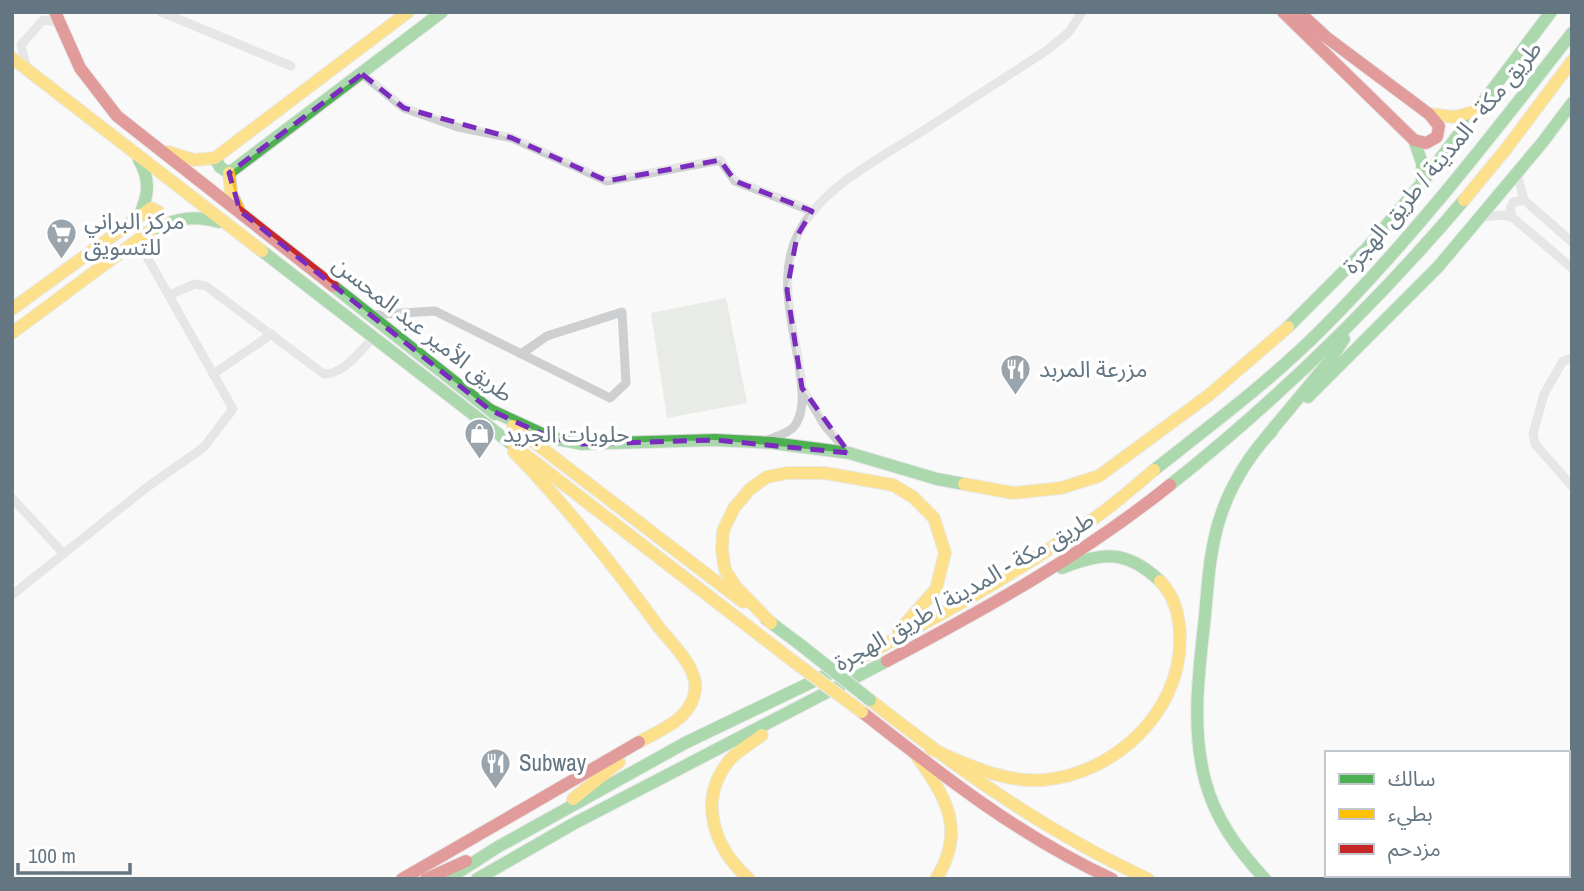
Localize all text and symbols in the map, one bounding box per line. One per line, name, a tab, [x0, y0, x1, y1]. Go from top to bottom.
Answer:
street label: طريق مكة - المدينة / طريق الهجرة	[1335, 34, 1548, 280]
place label: مركز البراني للتسويق	[84, 205, 185, 262]
supermarket icon: مركز البراني للتسويق	[44, 217, 78, 261]
street label: طريق الأمير عبد المحسن	[327, 248, 520, 409]
restaurant icon: مزرعة المربد	[999, 352, 1033, 396]
place label: مزرعة المربد	[1039, 353, 1148, 384]
shop icon: حلويات الجريد	[463, 417, 497, 461]
place label: حلويات الجريد	[503, 418, 630, 449]
street label: طريق مكة - المدينة / طريق الهجرة	[828, 503, 1099, 678]
restaurant icon: Subway	[479, 746, 513, 790]
place label: Subway	[519, 747, 587, 778]
legend	[1325, 751, 1570, 877]
text: سالك	[1388, 764, 1435, 793]
text: بطيء	[1388, 799, 1433, 830]
scale bar	[18, 832, 130, 876]
text: مزدحم	[1388, 834, 1441, 864]
text: 100 m	[28, 841, 76, 870]

